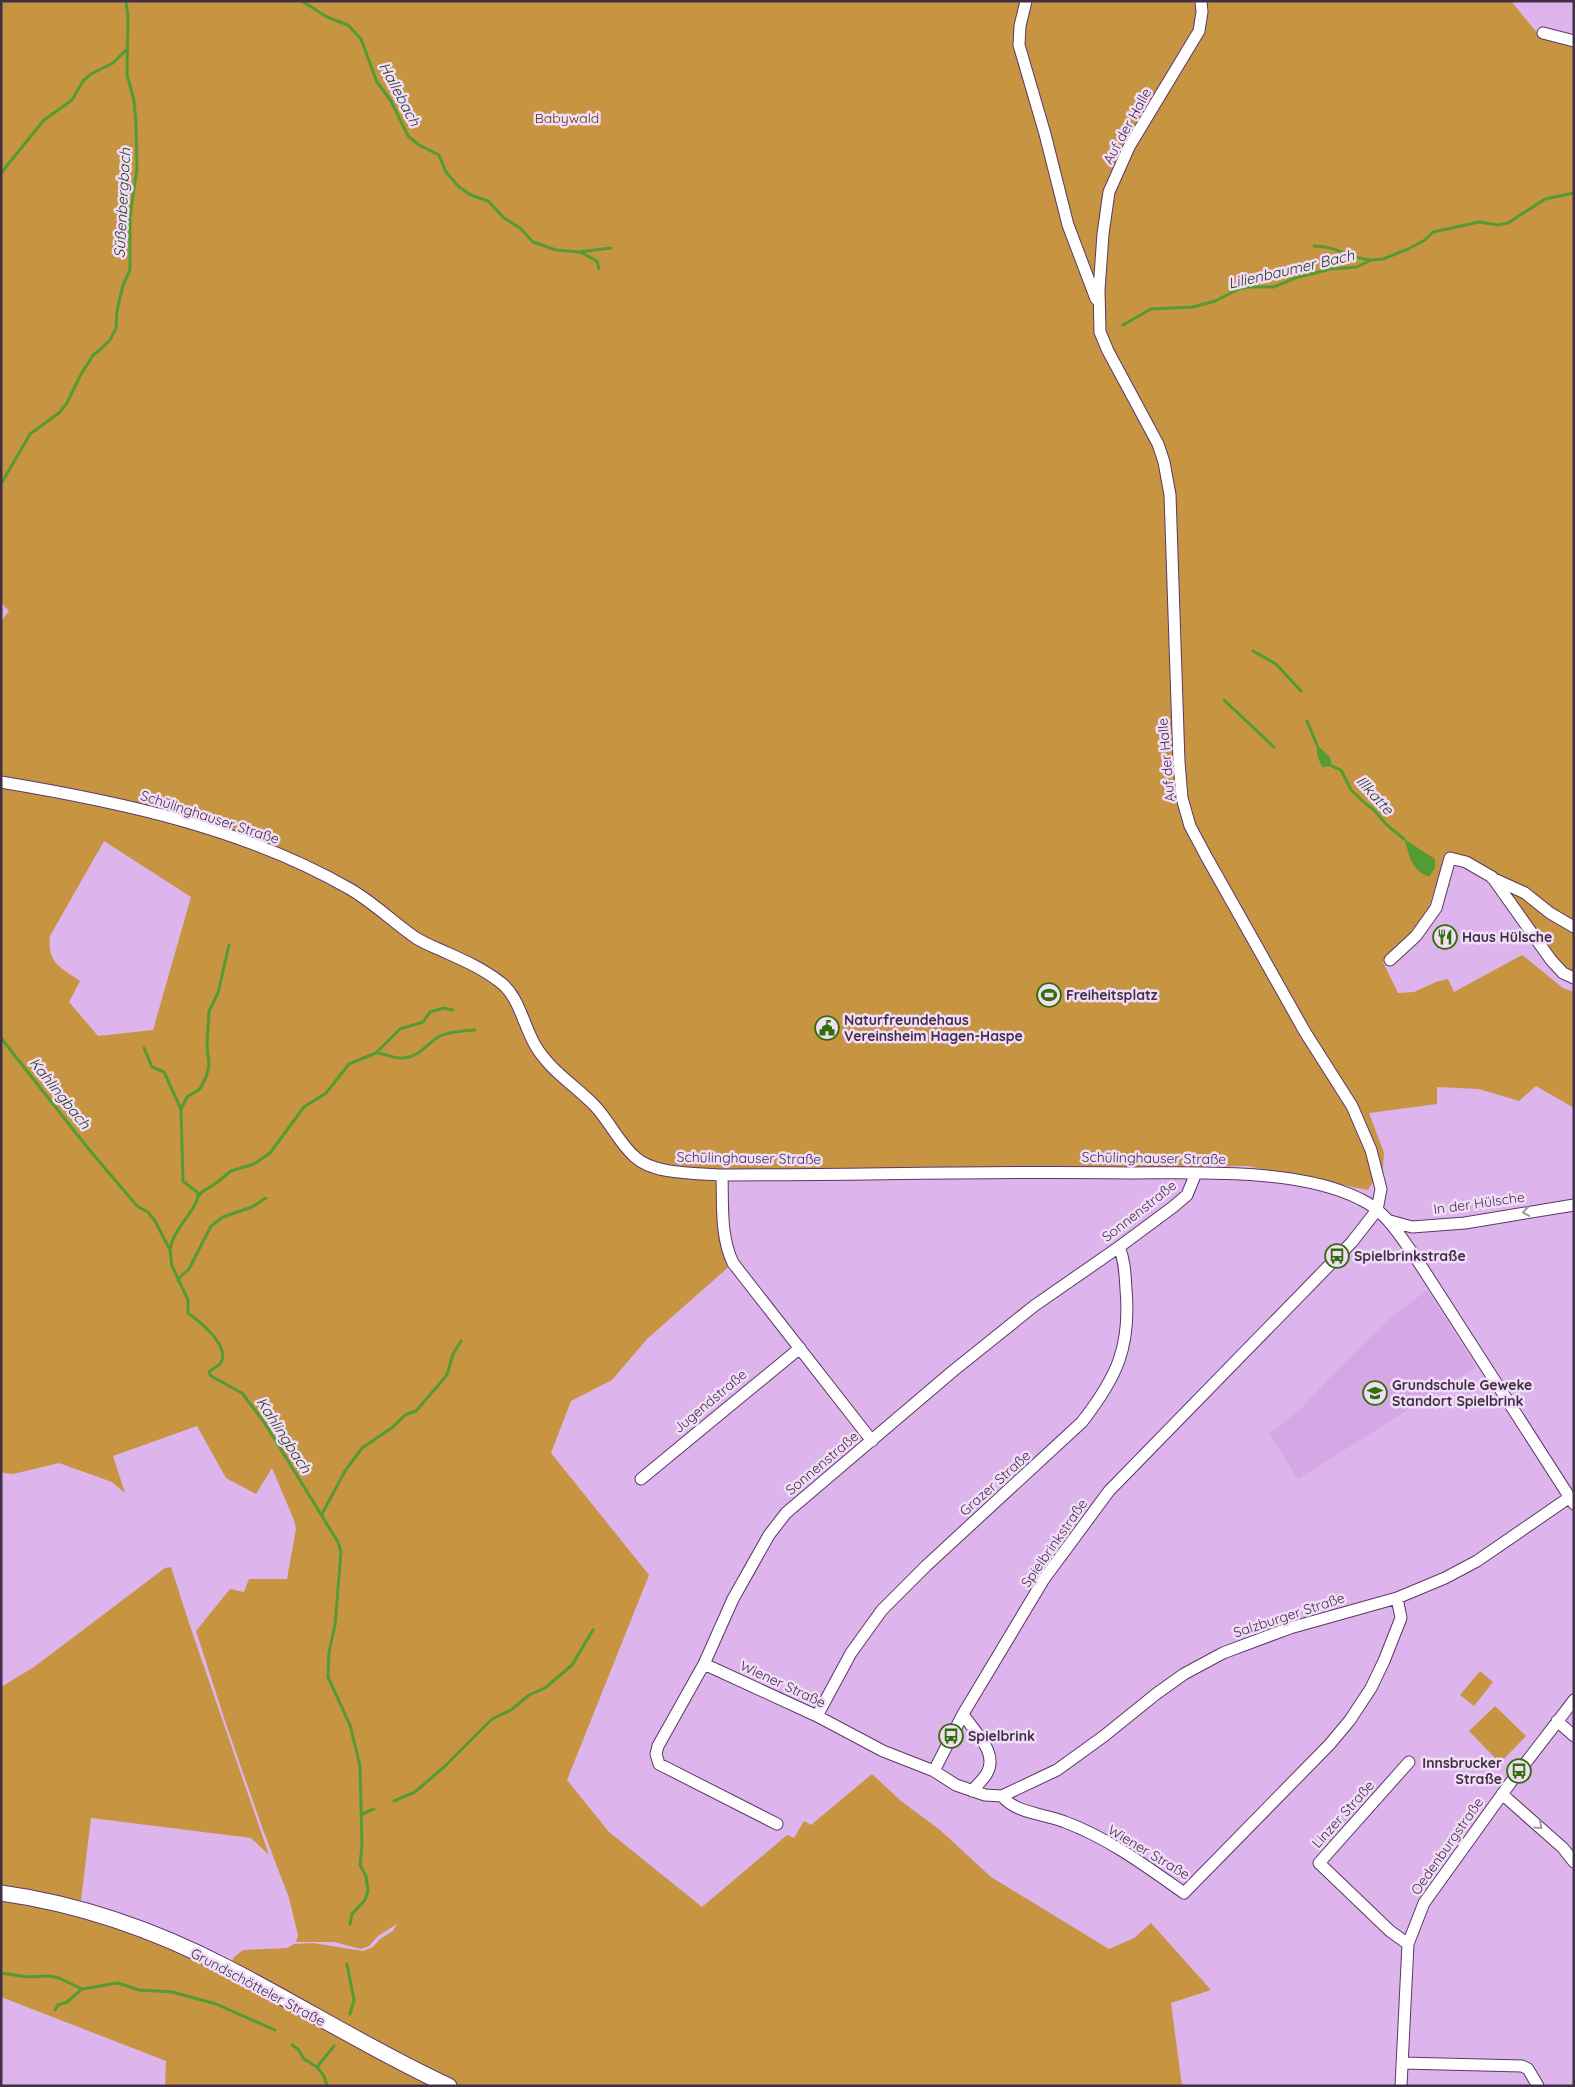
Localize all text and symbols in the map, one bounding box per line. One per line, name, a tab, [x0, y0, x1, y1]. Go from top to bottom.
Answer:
water label: Hallebach	[375, 59, 425, 130]
street label: Auf der Halle	[1099, 85, 1155, 167]
park label: Babywald	[535, 109, 599, 127]
water label: Süßenbergbach	[110, 147, 134, 258]
water label: Lilienbaumer Bach	[1226, 245, 1356, 293]
street label: Auf der Halle	[1153, 717, 1179, 803]
water label: Illkatte	[1352, 772, 1398, 819]
street label: Schülinghauser Straße	[138, 786, 282, 848]
restaurant icon: Haus Hülsche	[1432, 924, 1458, 950]
place label: Haus Hülsche	[1462, 928, 1552, 946]
sports icon: Freiheitsplatz	[1036, 982, 1062, 1008]
place label: Freiheitsplatz	[1066, 986, 1158, 1004]
place label: Naturfreundehaus Vereinsheim Hagen-Haspe	[844, 1011, 1023, 1045]
public building icon: Naturfreundehaus Vereinsheim Hagen-Haspe	[814, 1015, 840, 1041]
water label: Kahlingbach	[25, 1053, 95, 1133]
street label: Schülinghauser Straße	[676, 1148, 822, 1168]
street label: Schülinghauser Straße	[1081, 1148, 1227, 1168]
street label: Sonnenstraße	[1098, 1176, 1180, 1246]
street label: In der Hülsche	[1432, 1188, 1526, 1218]
one-way arrow	[1521, 1206, 1530, 1216]
bus stop icon: Spielbrinkstraße	[1324, 1243, 1350, 1269]
place label: Spielbrinkstraße	[1354, 1247, 1466, 1265]
street label: Jugendstraße	[670, 1365, 750, 1437]
place label: Grundschule Geweke Standort Spielbrink	[1392, 1376, 1532, 1410]
school or university icon: Grundschule Geweke Standort Spielbrink	[1362, 1380, 1388, 1406]
water label: Kahlingbach	[252, 1393, 316, 1477]
street label: Sonnenstraße	[782, 1427, 862, 1499]
street label: Grazer Straße	[956, 1446, 1034, 1520]
street label: Spielbrinkstraße	[1017, 1495, 1091, 1591]
street label: Salzburger Straße	[1231, 1588, 1347, 1642]
street label: Wiener Straße	[737, 1656, 829, 1712]
bus stop icon: Spielbrink	[938, 1723, 964, 1749]
place label: Spielbrink	[968, 1727, 1035, 1745]
place label: Innsbrucker Straße	[1422, 1754, 1502, 1788]
bus stop icon: Innsbrucker Straße	[1506, 1758, 1532, 1784]
street label: Linzer Straße	[1308, 1776, 1378, 1852]
street label: Oedenburgstraße	[1407, 1794, 1487, 1898]
one-way arrow	[1533, 1820, 1542, 1829]
street label: Wiener Straße	[1105, 1821, 1193, 1884]
street label: Grundschötteler Straße	[187, 1944, 329, 2030]

